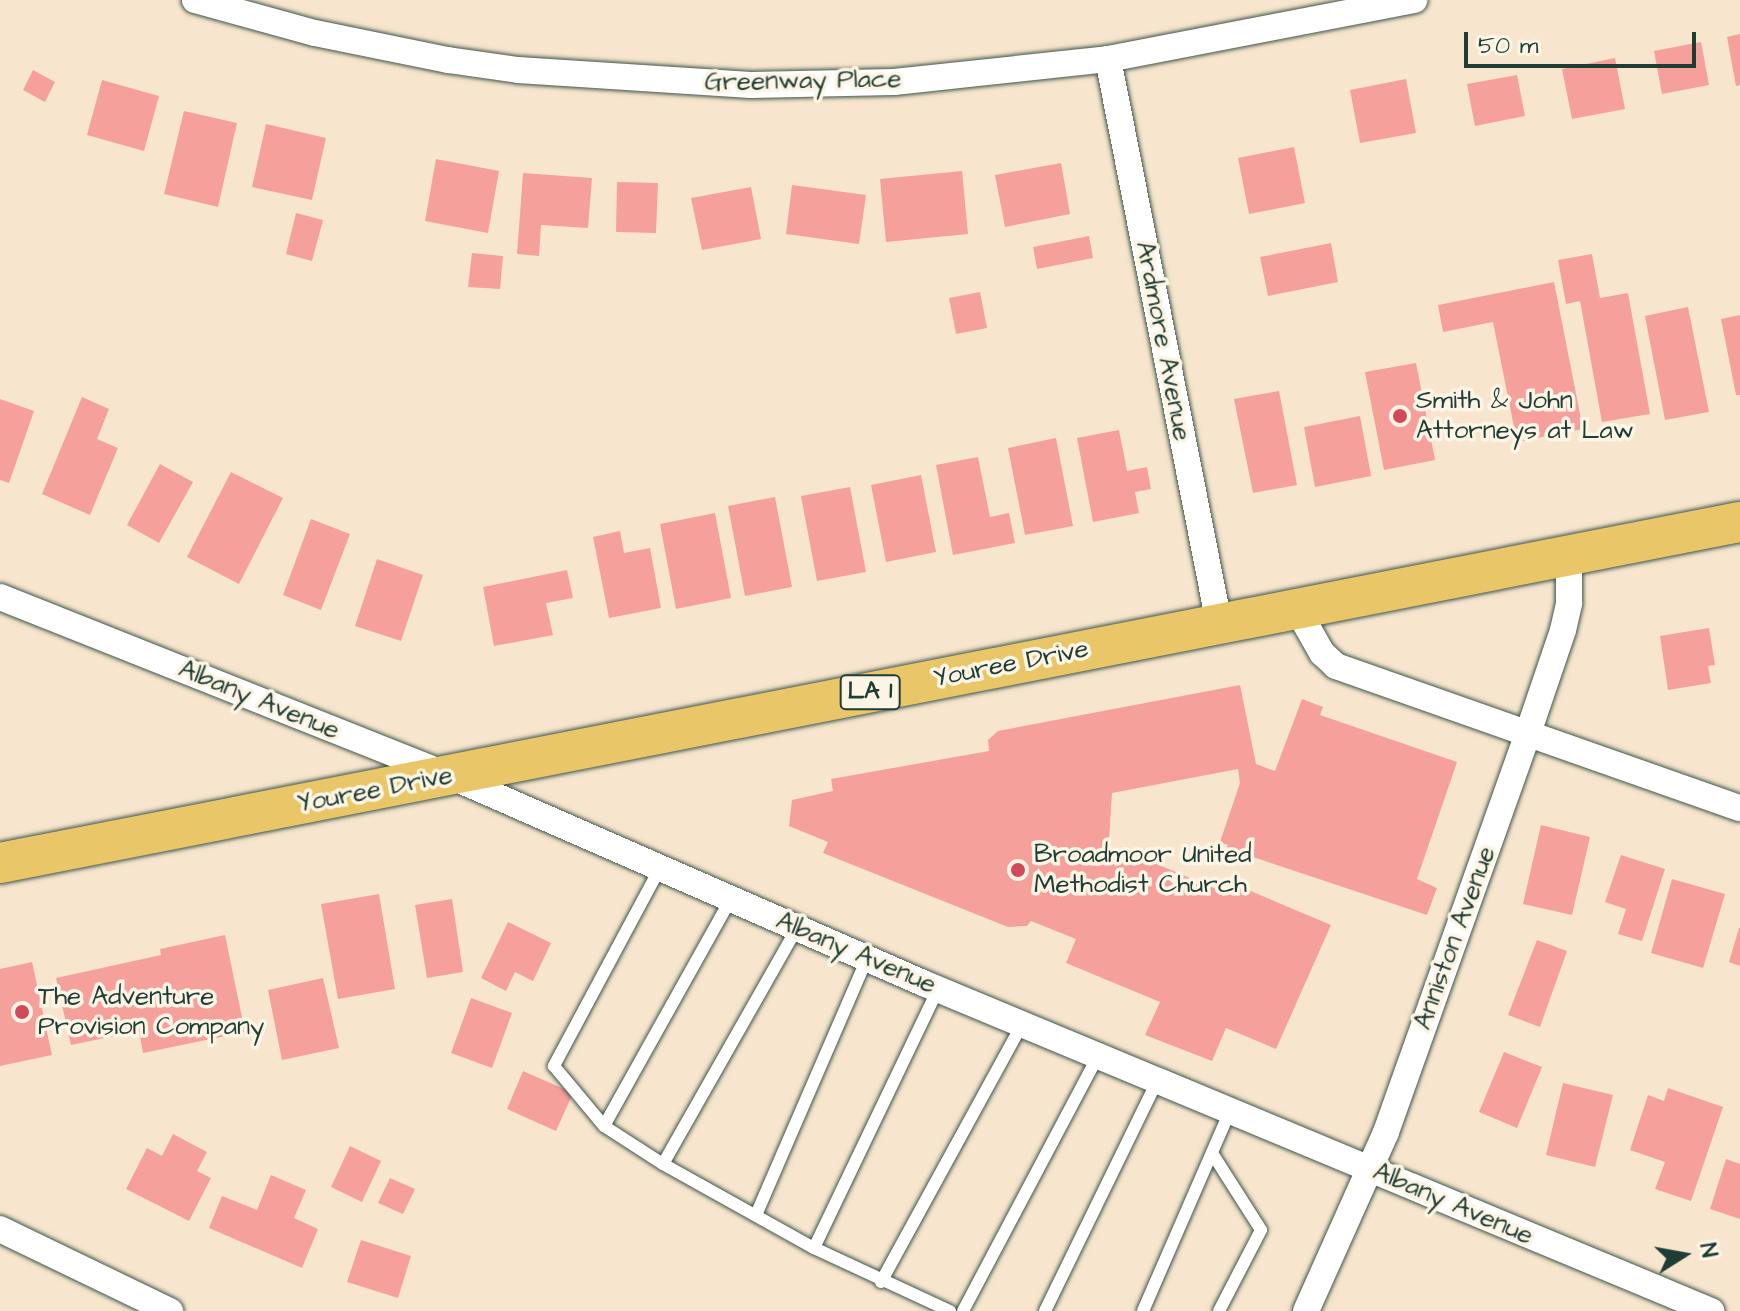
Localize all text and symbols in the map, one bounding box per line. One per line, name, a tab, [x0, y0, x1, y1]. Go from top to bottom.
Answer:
scale bar	[1468, 16, 1700, 66]
text: 50 m	[1478, 29, 1538, 63]
street label: Greenway Place	[704, 64, 902, 98]
street label: Ardmore Avenue	[1128, 239, 1198, 443]
place label: Smith & John Attorneys at Law	[1416, 385, 1634, 446]
marker: Smith & John Attorneys at Law	[1391, 407, 1409, 425]
street label: Youree Drive	[931, 634, 1091, 694]
street label: Albany Avenue	[174, 654, 344, 746]
road number: LA 1	[838, 672, 902, 712]
street label: Youree Drive	[295, 760, 455, 820]
place label: Broadmoor United Methodist Church	[1034, 839, 1252, 900]
street label: Anniston Avenue	[1407, 842, 1503, 1034]
marker: Broadmoor United Methodist Church	[1009, 861, 1027, 879]
street label: Albany Avenue	[771, 905, 941, 1001]
place label: The Adventure Provision Company	[38, 981, 264, 1042]
marker: The Adventure Provision Company	[13, 1003, 31, 1021]
street label: Albany Avenue	[1368, 1156, 1538, 1252]
north arrow	[1644, 1215, 1724, 1295]
text: N	[1692, 1241, 1725, 1260]

